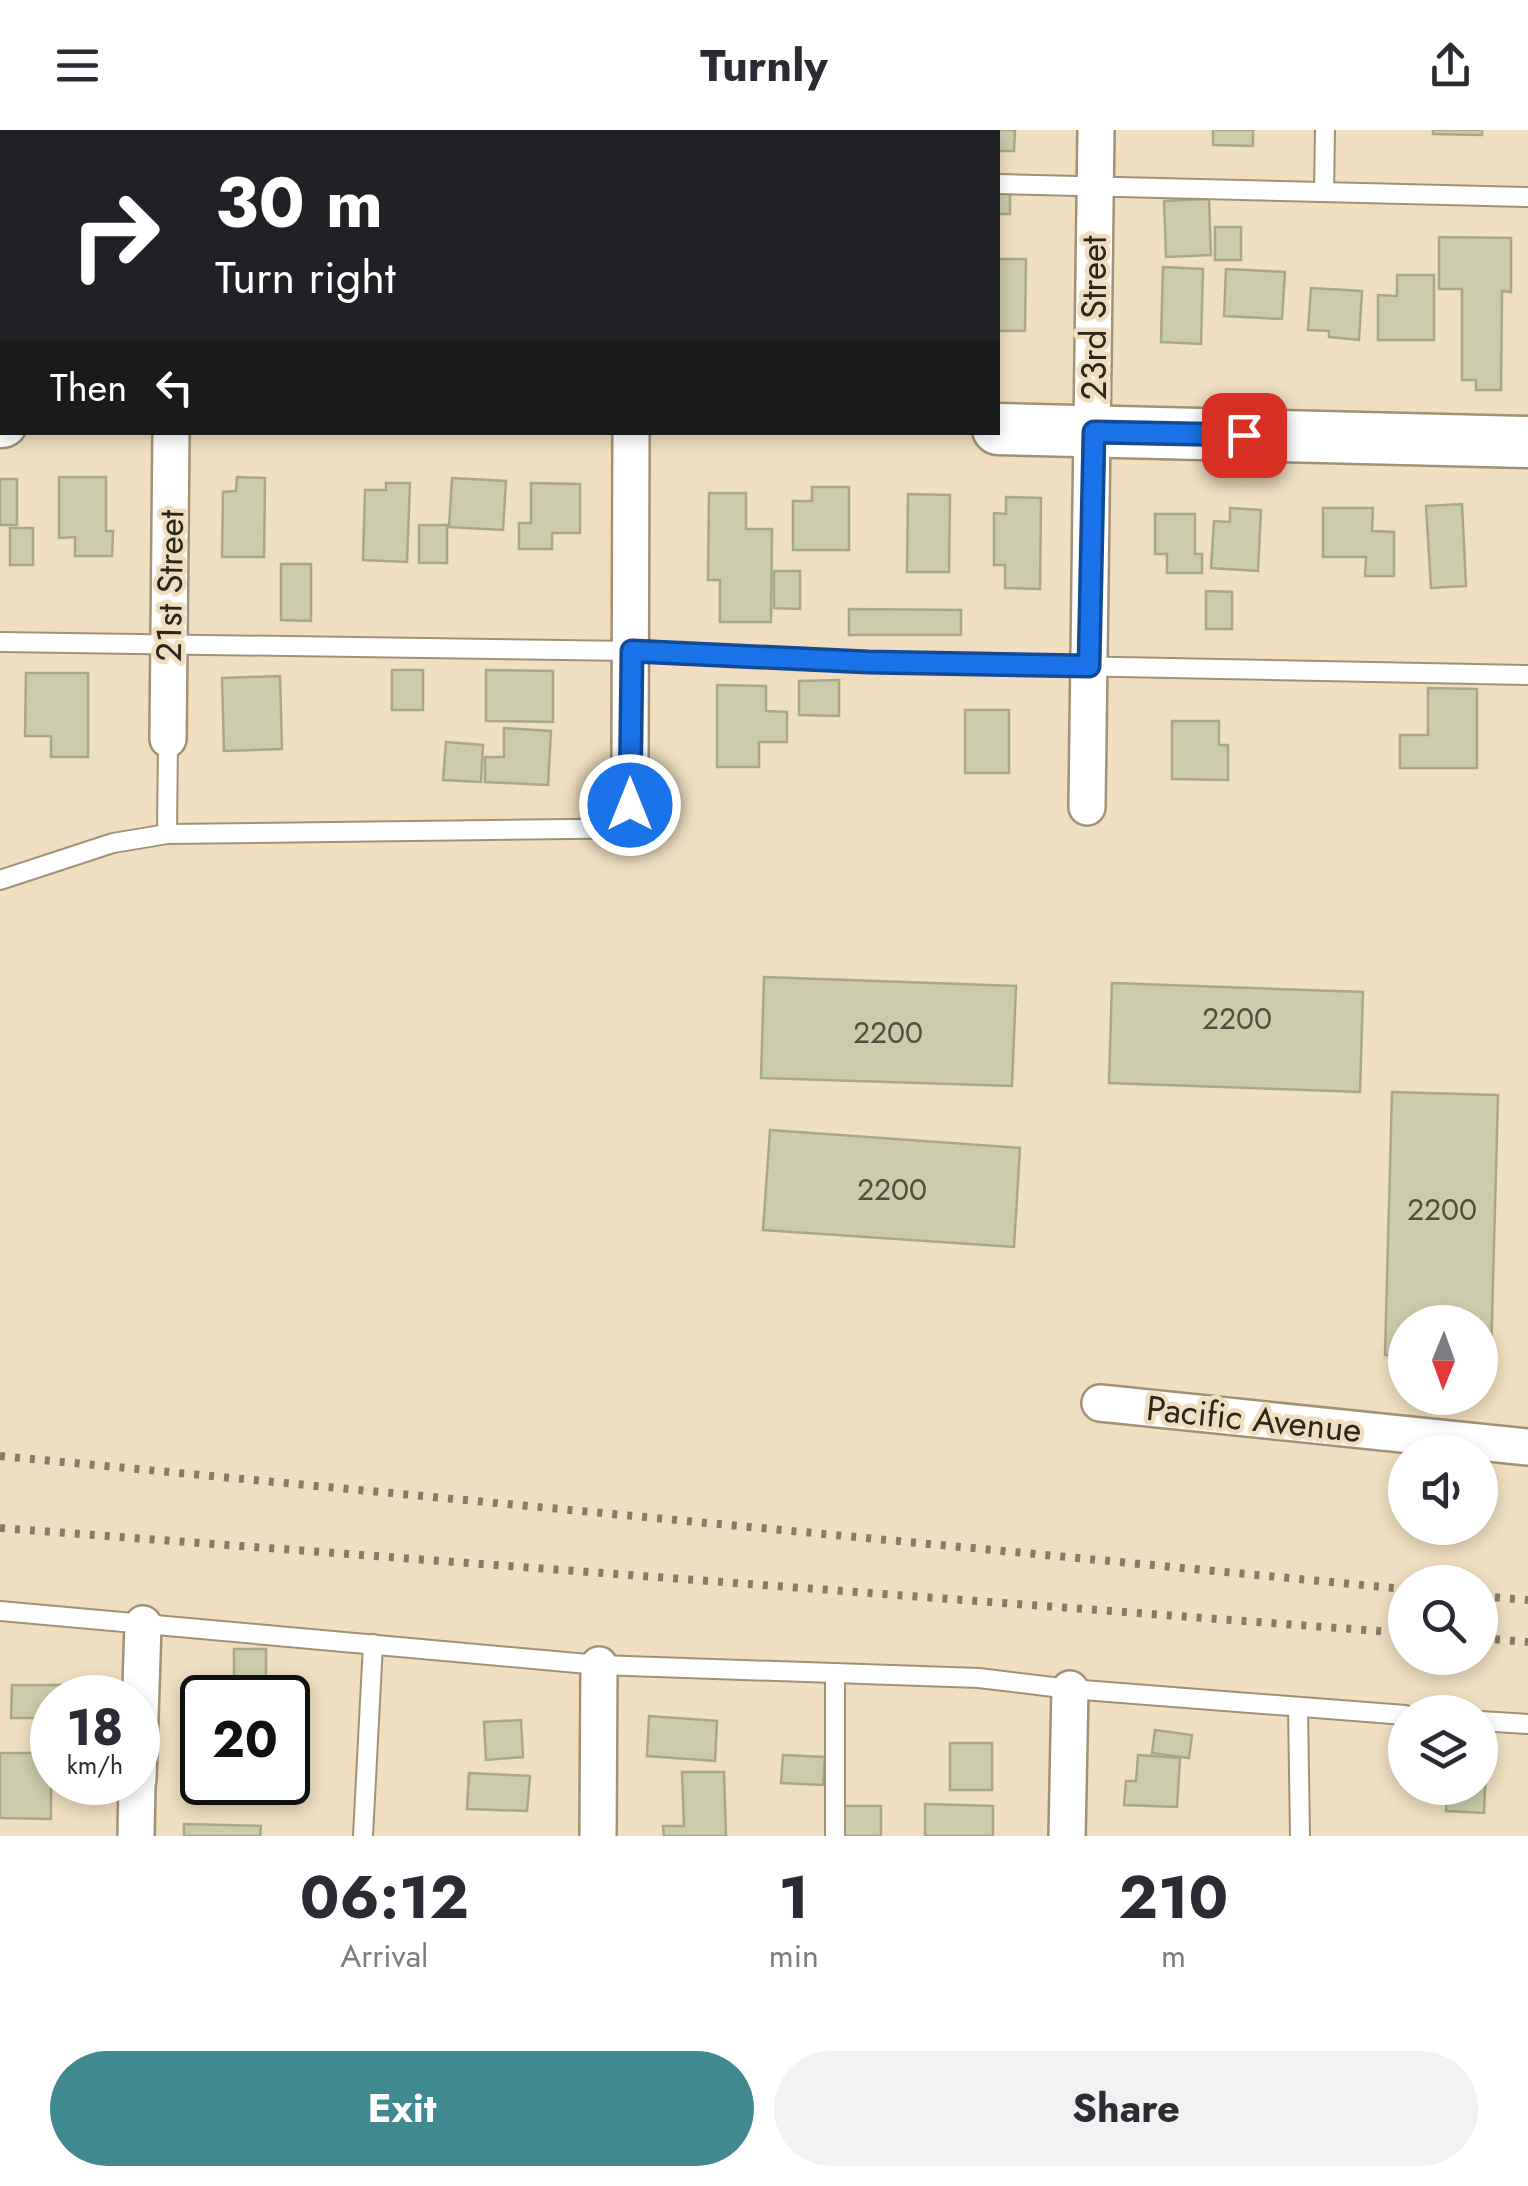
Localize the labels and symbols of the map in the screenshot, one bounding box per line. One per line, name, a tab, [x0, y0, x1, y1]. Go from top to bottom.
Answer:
street label: 23rd Street	[1069, 235, 1119, 401]
pin	[1202, 393, 1287, 478]
street label: 21st Street	[144, 509, 196, 663]
position arrow	[578, 753, 682, 857]
house number: 2200	[1202, 997, 1272, 1040]
house number: 2200	[853, 1011, 923, 1054]
house number: 2200	[857, 1168, 927, 1211]
house number: 2200	[1407, 1188, 1477, 1231]
north arrow	[1388, 1305, 1498, 1415]
street label: Pacific Avenue	[1144, 1383, 1364, 1455]
speed limit sign: 20	[180, 1675, 310, 1805]

